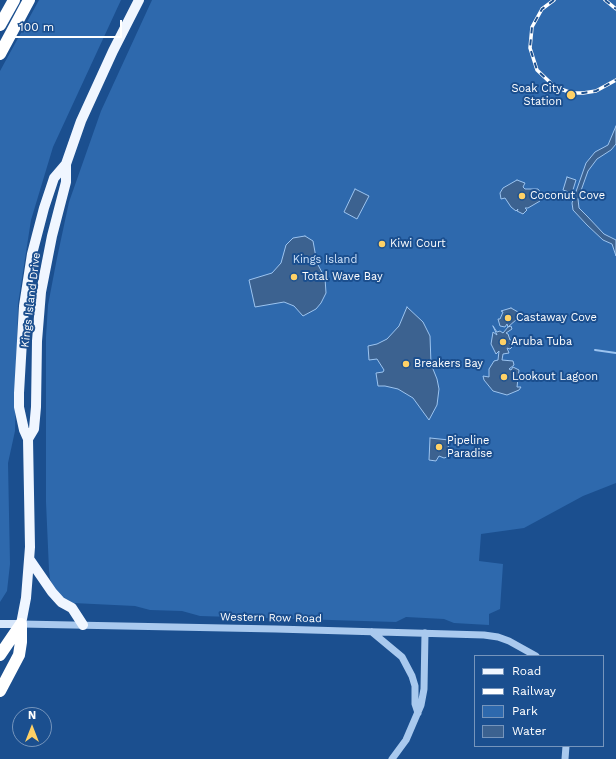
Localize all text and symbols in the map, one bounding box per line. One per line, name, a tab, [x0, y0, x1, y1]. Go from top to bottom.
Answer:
scale bar	[14, 12, 124, 38]
text: 100 m	[19, 20, 54, 34]
place label: Soak City Station	[511, 82, 562, 108]
marker: Soak City Station	[565, 89, 577, 101]
place label: Coconut Cove	[530, 189, 605, 203]
marker: Coconut Cove	[517, 191, 527, 201]
place label: Kiwi Court	[390, 237, 446, 251]
marker: Kiwi Court	[377, 239, 387, 249]
street label: Kings Island Drive	[19, 252, 43, 348]
park label: Kings Island	[293, 253, 357, 267]
place label: Total Wave Bay	[302, 270, 383, 284]
marker: Total Wave Bay	[289, 272, 299, 282]
place label: Castaway Cove	[516, 311, 597, 325]
marker: Castaway Cove	[503, 313, 513, 323]
place label: Aruba Tuba	[511, 335, 572, 349]
marker: Aruba Tuba	[498, 337, 508, 347]
place label: Breakers Bay	[414, 357, 483, 371]
marker: Breakers Bay	[401, 359, 411, 369]
place label: Lookout Lagoon	[512, 370, 598, 384]
marker: Lookout Lagoon	[499, 372, 509, 382]
place label: Pipeline Paradise	[447, 434, 492, 460]
marker: Pipeline Paradise	[434, 442, 444, 452]
street label: Western Row Road	[220, 611, 322, 625]
legend	[474, 655, 604, 747]
text: Road	[512, 664, 541, 678]
text: Railway	[512, 684, 556, 698]
text: Park	[512, 704, 538, 718]
north arrow	[12, 707, 52, 747]
text: N	[28, 709, 36, 722]
text: Water	[512, 724, 546, 738]

